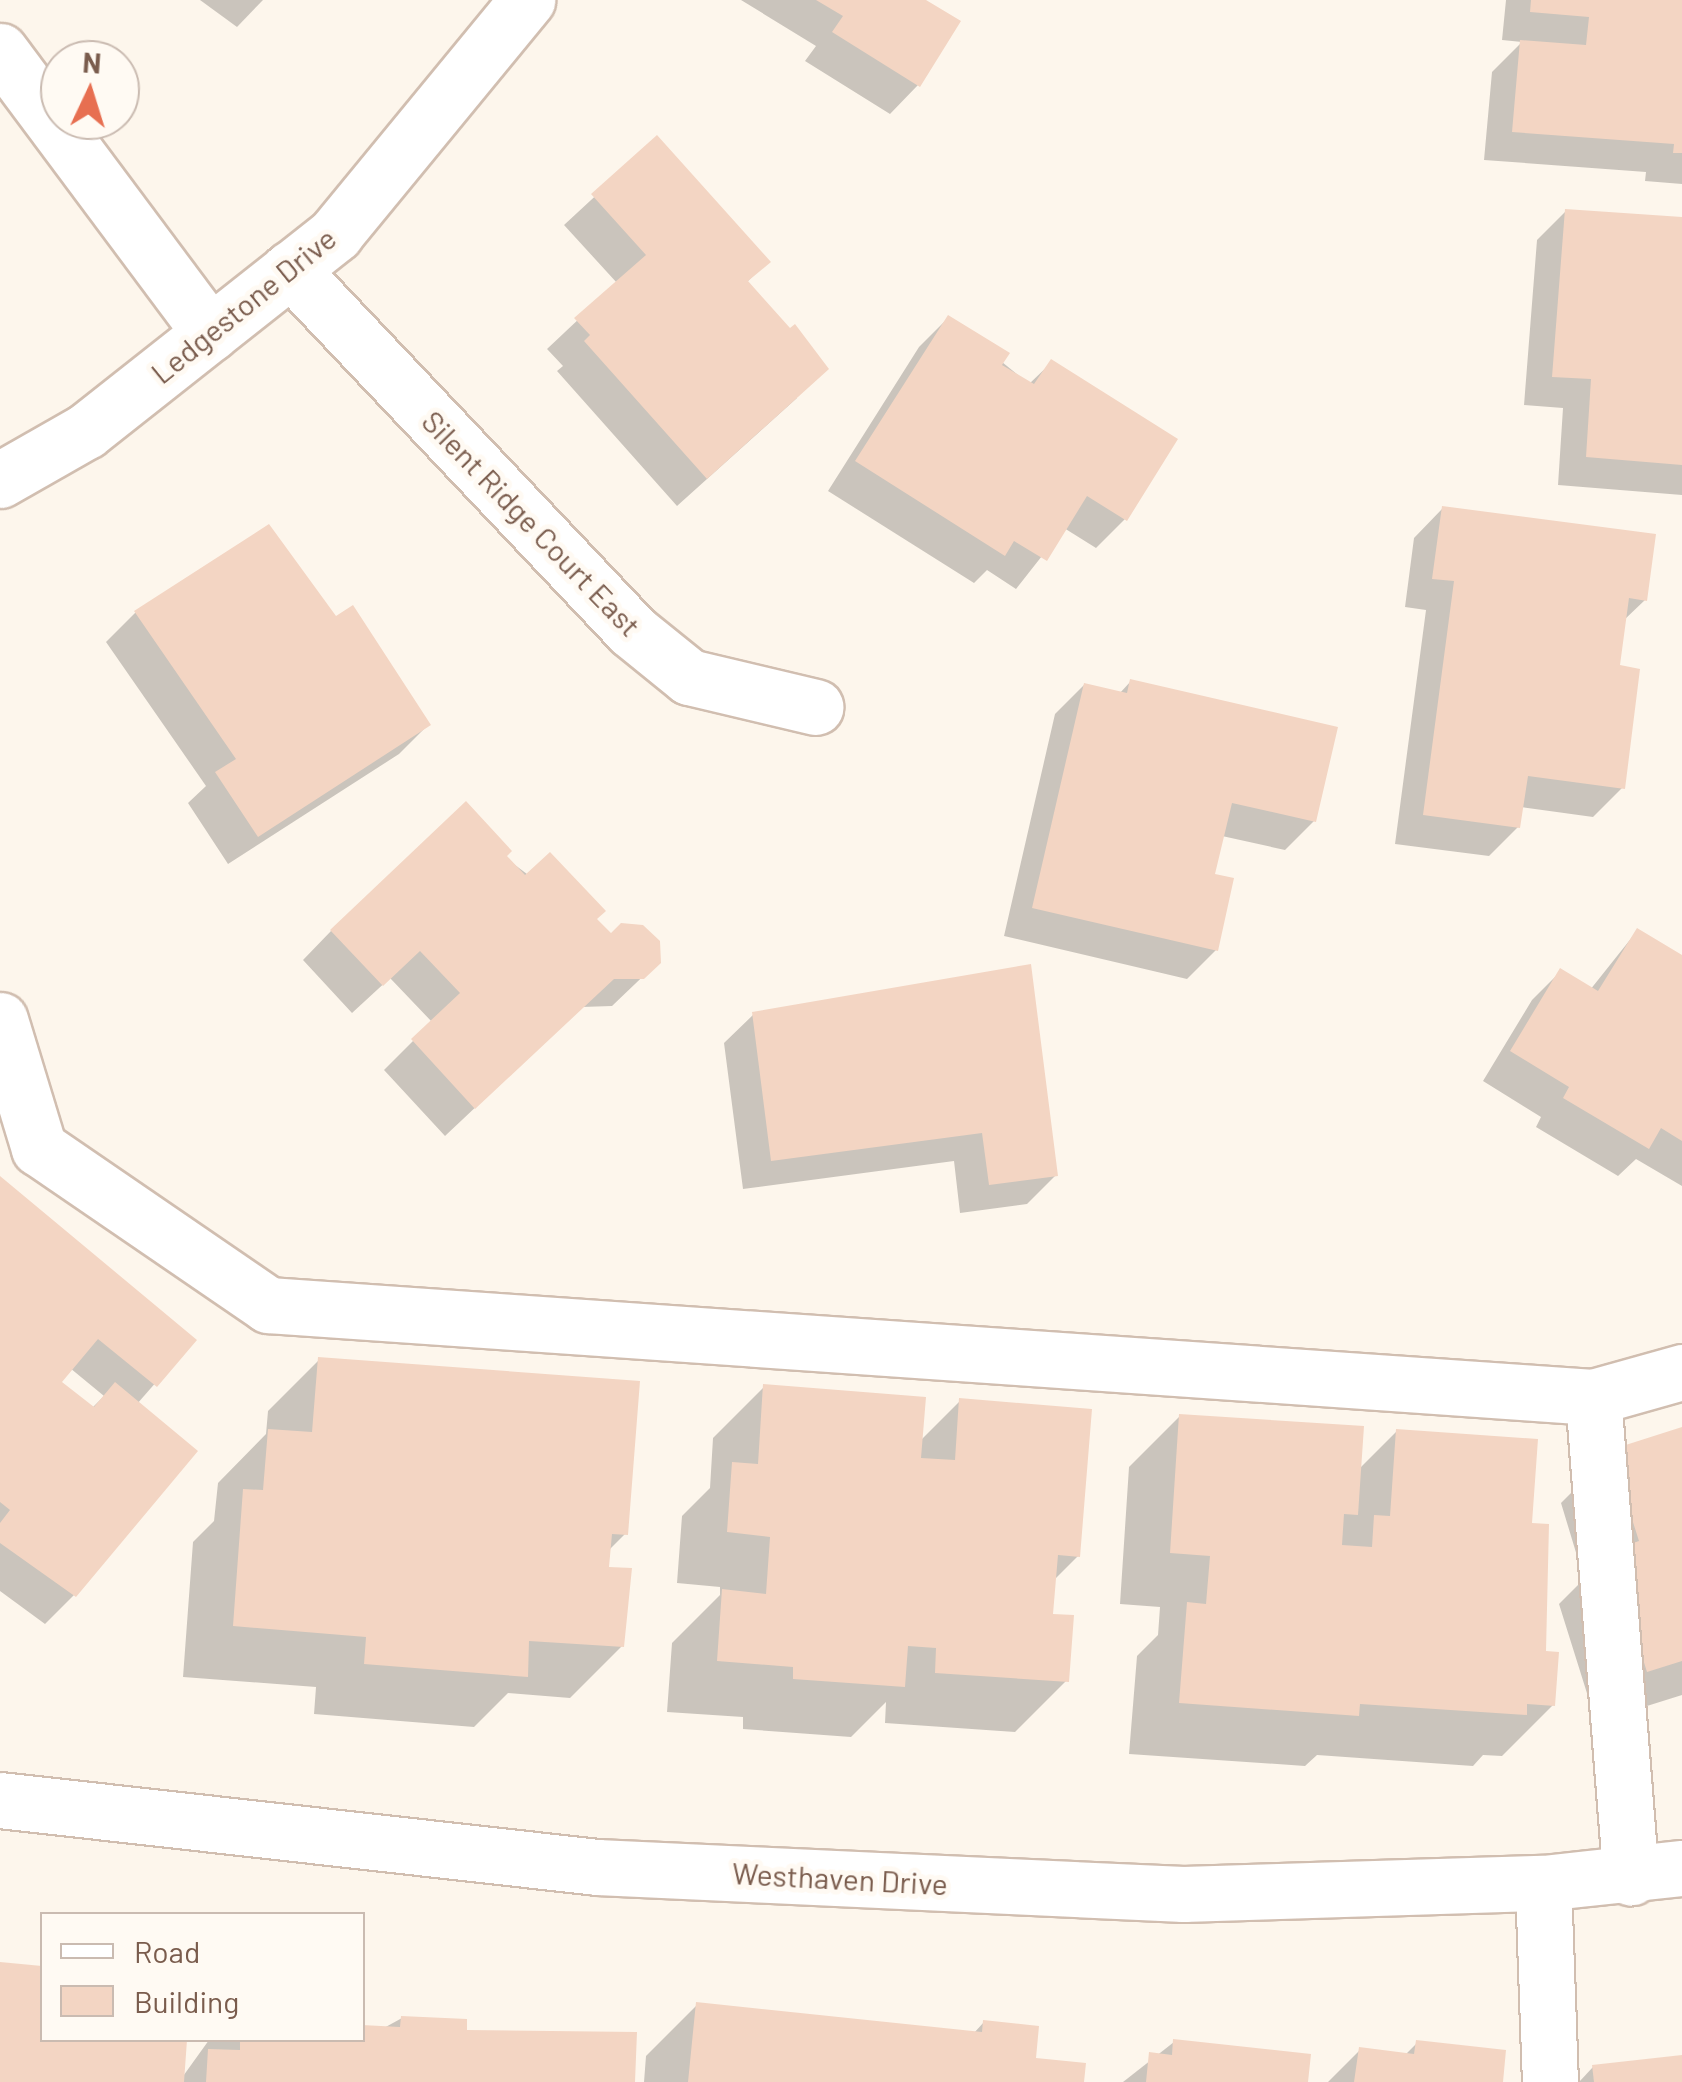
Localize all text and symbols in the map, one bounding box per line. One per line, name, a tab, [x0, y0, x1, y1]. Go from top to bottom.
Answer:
north arrow	[40, 40, 140, 140]
text: N	[81, 44, 102, 80]
street label: Ledgestone Drive	[143, 220, 343, 390]
street label: Silent Ridge Court East	[415, 403, 649, 643]
street label: Westhaven Drive	[731, 1854, 949, 1902]
legend	[40, 1912, 365, 2042]
text: Road	[134, 1933, 200, 1969]
text: Building	[134, 1983, 239, 2019]

